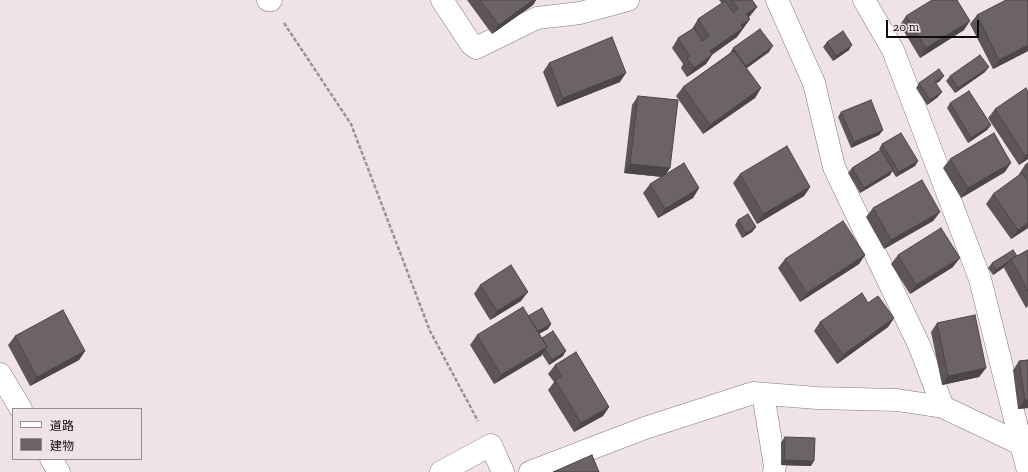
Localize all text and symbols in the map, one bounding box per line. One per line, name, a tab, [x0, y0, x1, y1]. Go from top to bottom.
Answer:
scale bar	[888, 12, 981, 38]
text: 20 m	[893, 20, 919, 34]
legend	[12, 408, 142, 460]
text: 道路	[50, 419, 74, 433]
text: 建物	[50, 439, 74, 453]

